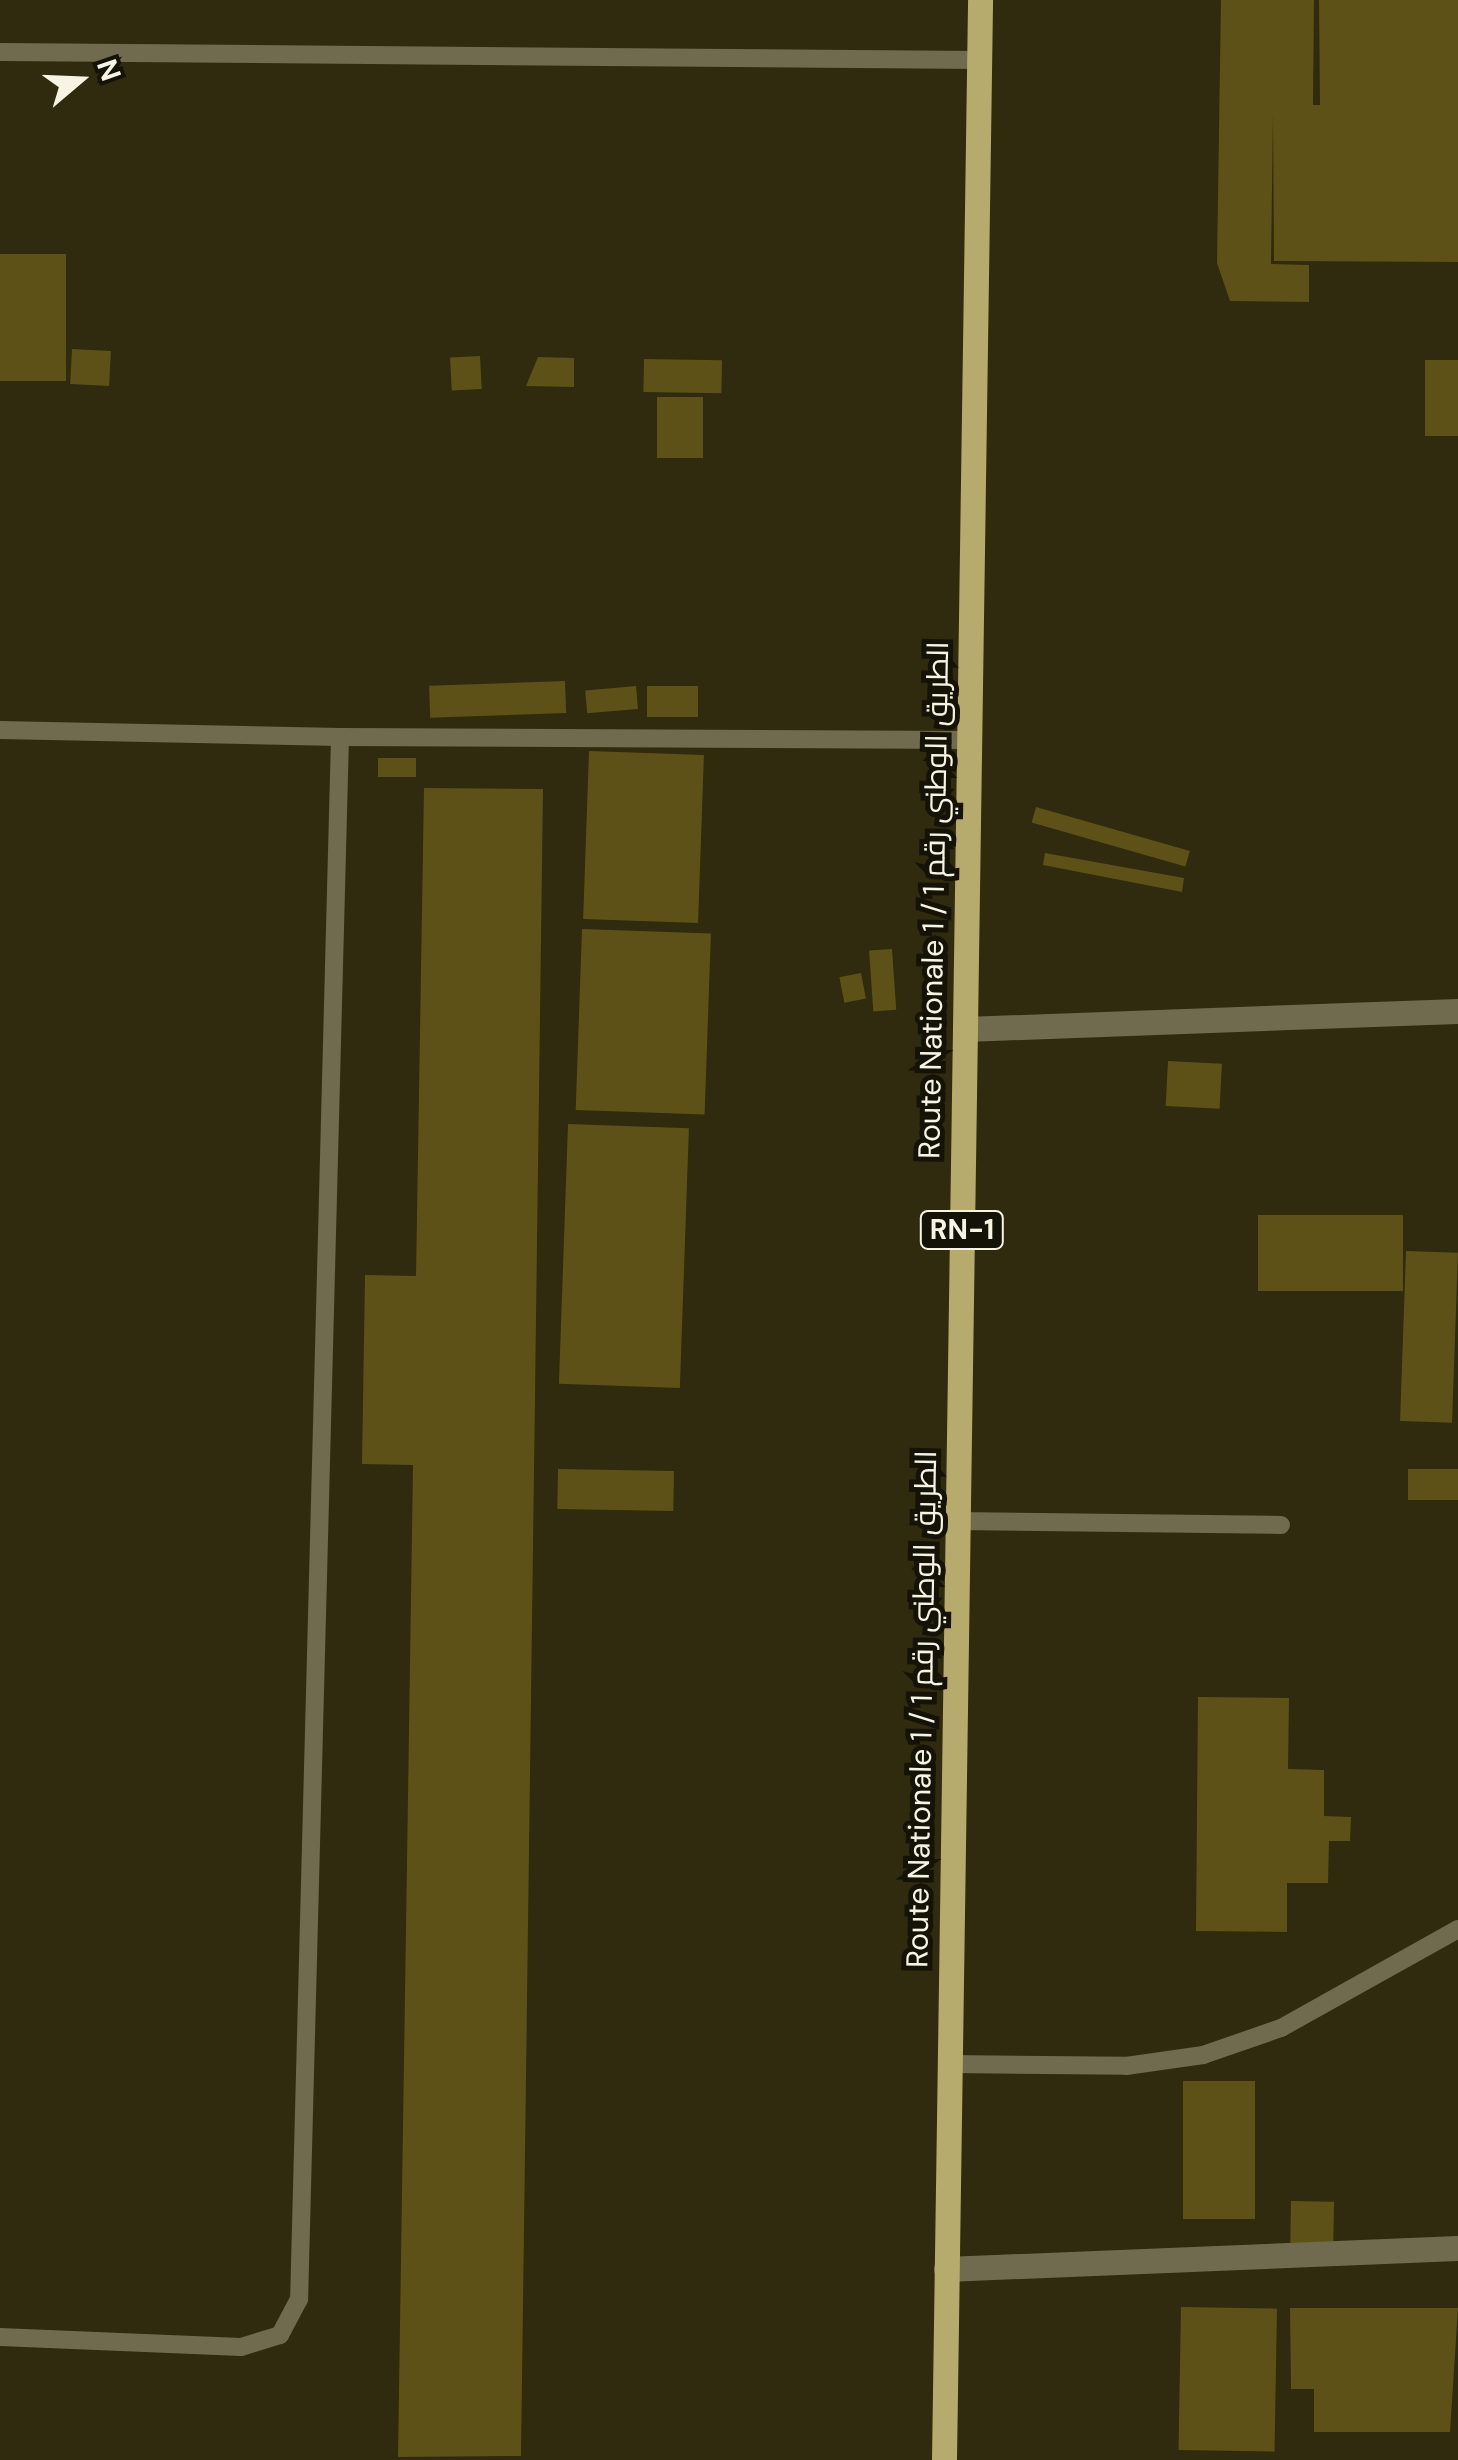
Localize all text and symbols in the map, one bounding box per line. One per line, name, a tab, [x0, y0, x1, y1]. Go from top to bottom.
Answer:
north arrow	[30, 30, 130, 130]
text: N	[88, 54, 130, 86]
street label: Route Nationale 1 / الطريق الوطني رقم 1	[911, 641, 957, 1159]
road number: RN-1	[920, 1207, 1004, 1253]
street label: Route Nationale 1 / الطريق الوطني رقم 1	[899, 1450, 945, 1968]

